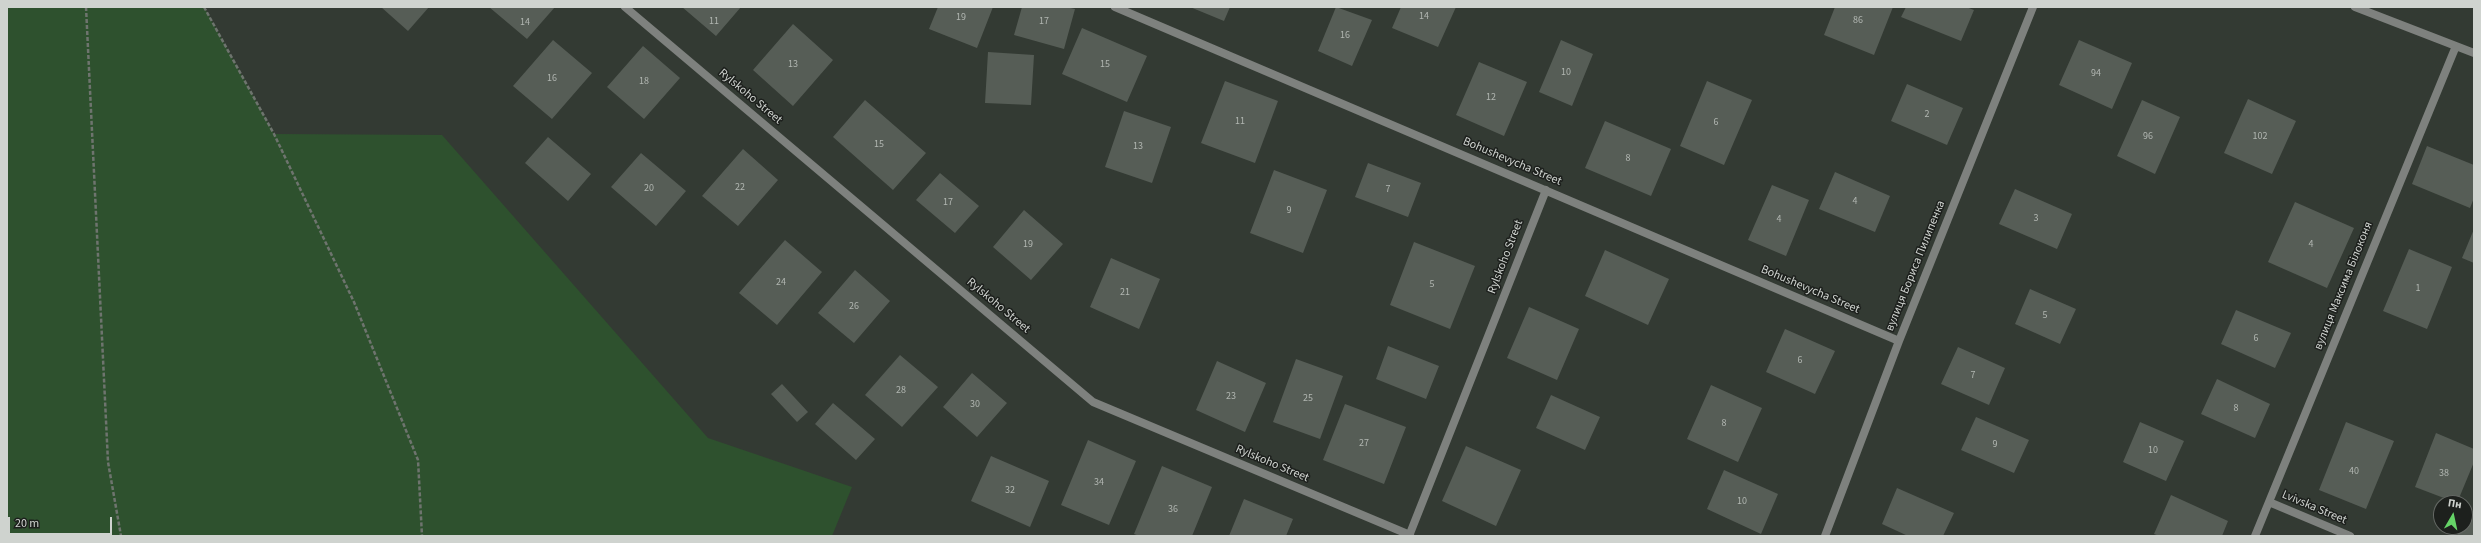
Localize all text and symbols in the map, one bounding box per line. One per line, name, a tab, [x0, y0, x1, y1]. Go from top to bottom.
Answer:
house number: 14	[1419, 11, 1429, 23]
house number: 19	[956, 12, 966, 24]
house number: 86	[1853, 15, 1863, 27]
house number: 11	[709, 16, 719, 28]
house number: 17	[1039, 16, 1049, 28]
house number: 14	[520, 17, 530, 29]
house number: 16	[1340, 30, 1350, 42]
house number: 13	[788, 59, 798, 71]
house number: 15	[1100, 59, 1110, 71]
street label: Rylskoho Street	[715, 66, 785, 128]
house number: 10	[1561, 67, 1571, 79]
house number: 94	[2091, 68, 2101, 80]
house number: 16	[547, 73, 557, 85]
house number: 18	[639, 76, 649, 88]
house number: 12	[1486, 92, 1496, 104]
house number: 2	[1925, 109, 1929, 121]
house number: 11	[1235, 116, 1245, 128]
house number: 6	[1714, 117, 1718, 129]
house number: 96	[2143, 131, 2153, 143]
house number: 102	[2253, 131, 2267, 143]
street label: Bohushevycha Street	[1460, 135, 1564, 189]
house number: 15	[874, 139, 884, 151]
house number: 13	[1133, 141, 1143, 153]
house number: 8	[1626, 153, 1630, 165]
house number: 22	[735, 182, 745, 194]
house number: 20	[644, 183, 654, 195]
house number: 7	[1386, 184, 1390, 196]
house number: 4	[1853, 196, 1857, 208]
house number: 17	[943, 197, 953, 209]
street label: вулиця Бориса Пилипенка	[1883, 199, 1949, 333]
house number: 9	[1287, 205, 1291, 217]
house number: 3	[2034, 213, 2038, 225]
house number: 4	[1777, 214, 1781, 226]
street label: Rylskoho Street	[1485, 218, 1527, 296]
street label: вулиця Максима Білоконя	[2312, 220, 2376, 352]
house number: 19	[1023, 239, 1033, 251]
house number: 4	[2309, 239, 2313, 251]
street label: Bohushevycha Street	[1758, 263, 1862, 317]
street label: Rylskoho Street	[963, 275, 1033, 337]
house number: 24	[776, 277, 786, 289]
house number: 5	[1430, 279, 1434, 291]
house number: 1	[2416, 283, 2420, 295]
house number: 21	[1120, 287, 1130, 299]
house number: 26	[849, 301, 859, 313]
house number: 5	[2043, 310, 2047, 322]
house number: 6	[2254, 333, 2258, 345]
house number: 6	[1798, 355, 1802, 367]
house number: 7	[1971, 370, 1975, 382]
house number: 28	[896, 385, 906, 397]
house number: 23	[1226, 391, 1236, 403]
house number: 25	[1303, 393, 1313, 405]
house number: 30	[970, 399, 980, 411]
house number: 8	[2234, 403, 2238, 415]
house number: 8	[1722, 418, 1726, 430]
house number: 27	[1359, 438, 1369, 450]
house number: 9	[1993, 439, 1997, 451]
street label: Rylskoho Street	[1233, 442, 1311, 486]
house number: 10	[2148, 445, 2158, 457]
house number: 40	[2349, 466, 2359, 478]
house number: 38	[2439, 468, 2449, 480]
house number: 34	[1094, 477, 1104, 489]
house number: 32	[1005, 485, 1015, 497]
street label: Lvivska Street	[2279, 488, 2349, 528]
north arrow	[2433, 495, 2473, 535]
text: Пн	[2447, 495, 2463, 512]
house number: 10	[1737, 496, 1747, 508]
house number: 36	[1168, 504, 1178, 516]
scale bar	[10, 509, 114, 535]
text: 20 m	[15, 515, 39, 532]

